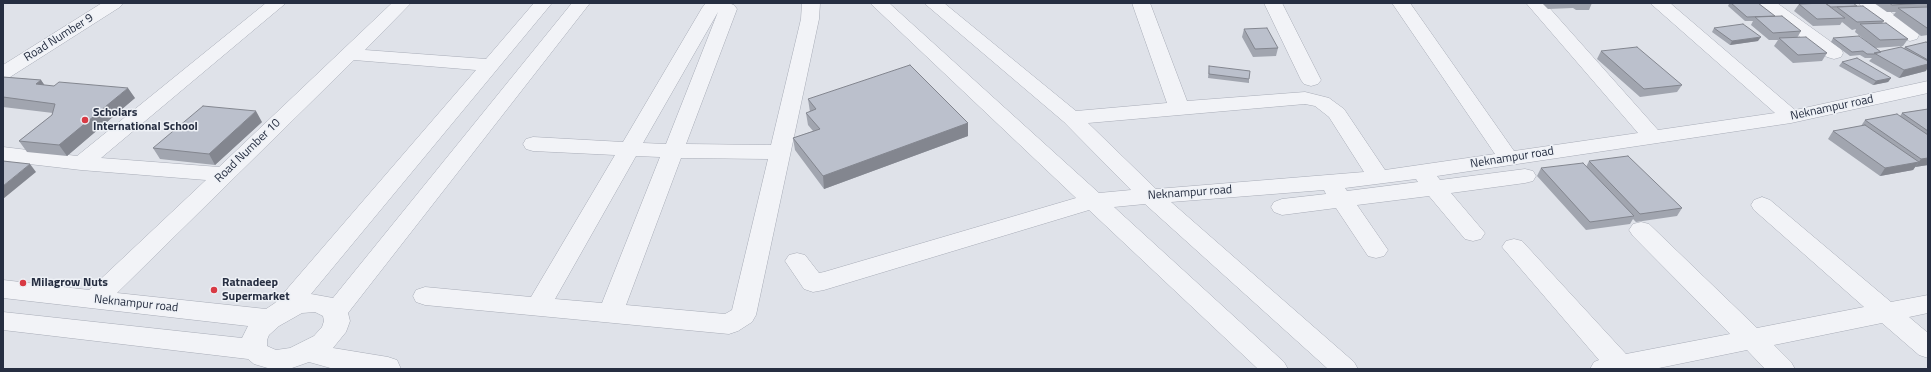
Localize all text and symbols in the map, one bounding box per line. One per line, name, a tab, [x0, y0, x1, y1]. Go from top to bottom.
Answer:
street label: Road Number 9	[22, 11, 96, 65]
street label: Neknampur road	[1789, 92, 1875, 124]
place label: Scholars International School	[93, 106, 198, 134]
marker: Scholars International School	[80, 115, 90, 125]
street label: Road Number 10	[212, 116, 284, 186]
street label: Neknampur road	[1469, 144, 1555, 172]
street label: Neknampur road	[1147, 183, 1233, 203]
place label: Milagrow Nuts	[31, 276, 108, 290]
place label: Ratnadeep Supermarket	[222, 276, 289, 304]
marker: Milagrow Nuts	[18, 278, 28, 288]
marker: Ratnadeep Supermarket	[209, 285, 219, 295]
street label: Neknampur road	[93, 292, 179, 316]

